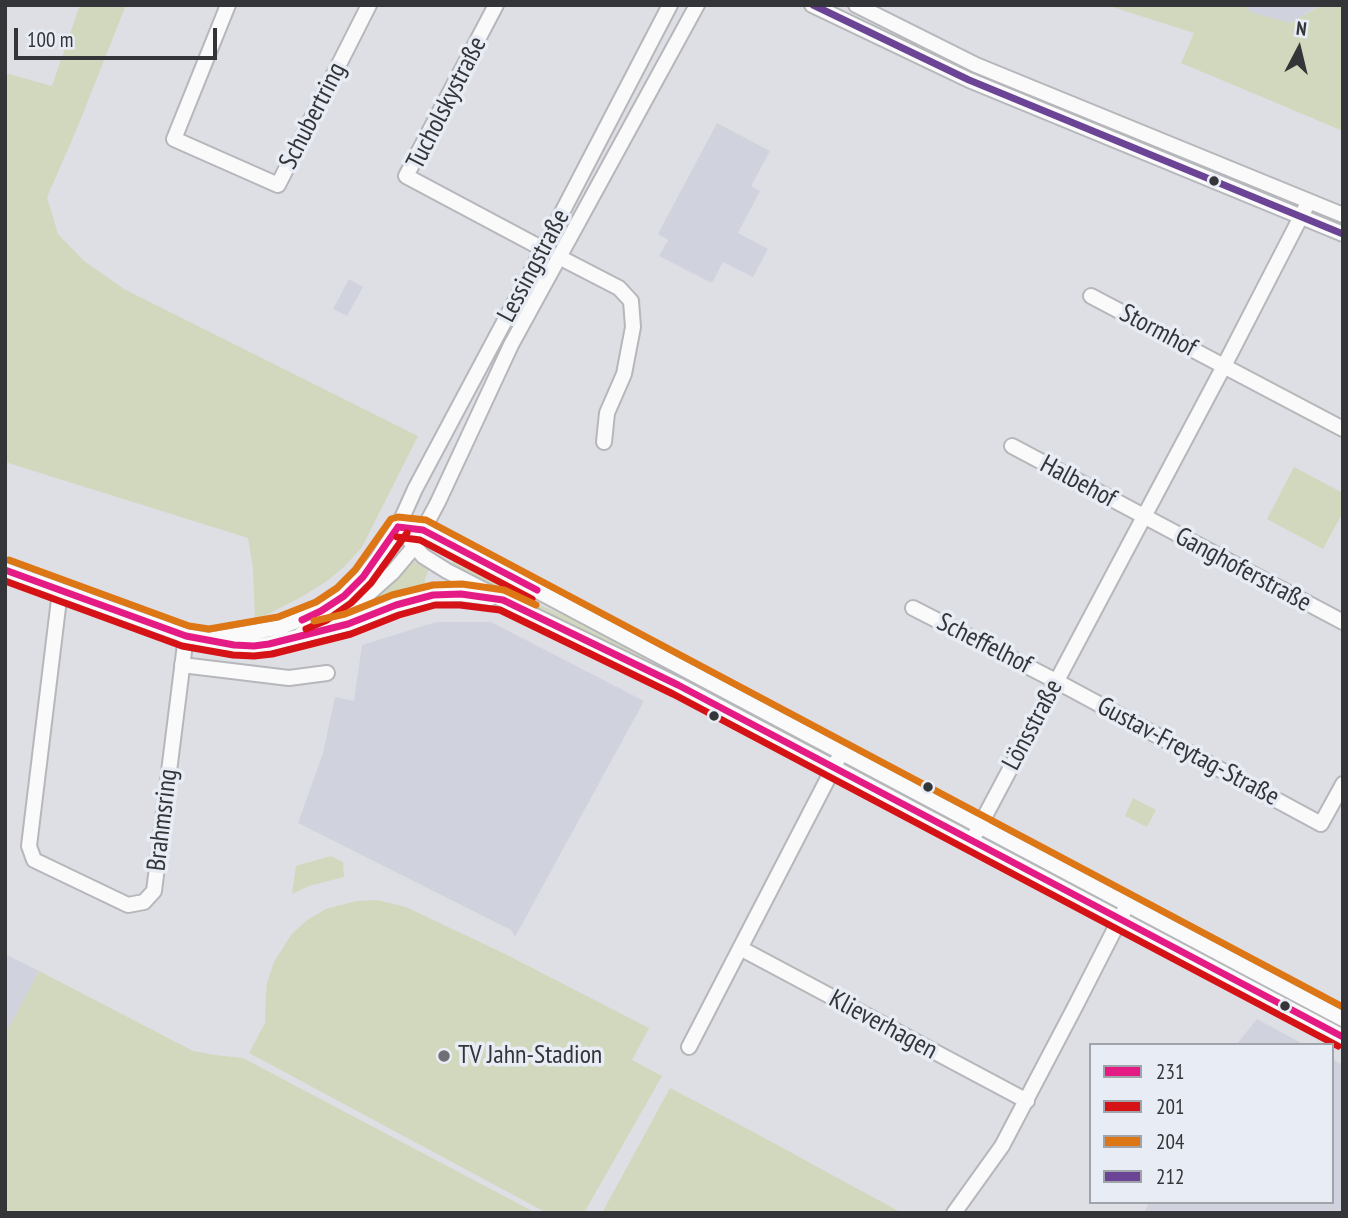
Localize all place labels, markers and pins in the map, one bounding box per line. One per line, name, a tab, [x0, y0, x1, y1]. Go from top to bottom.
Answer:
unlabelled marker	[1207, 174, 1221, 188]
unlabelled marker	[707, 709, 721, 723]
unlabelled marker	[921, 780, 935, 794]
unlabelled marker	[1278, 999, 1292, 1013]
place label: TV Jahn-Stadion	[458, 1040, 602, 1072]
marker: TV Jahn-Stadion	[436, 1048, 452, 1064]

